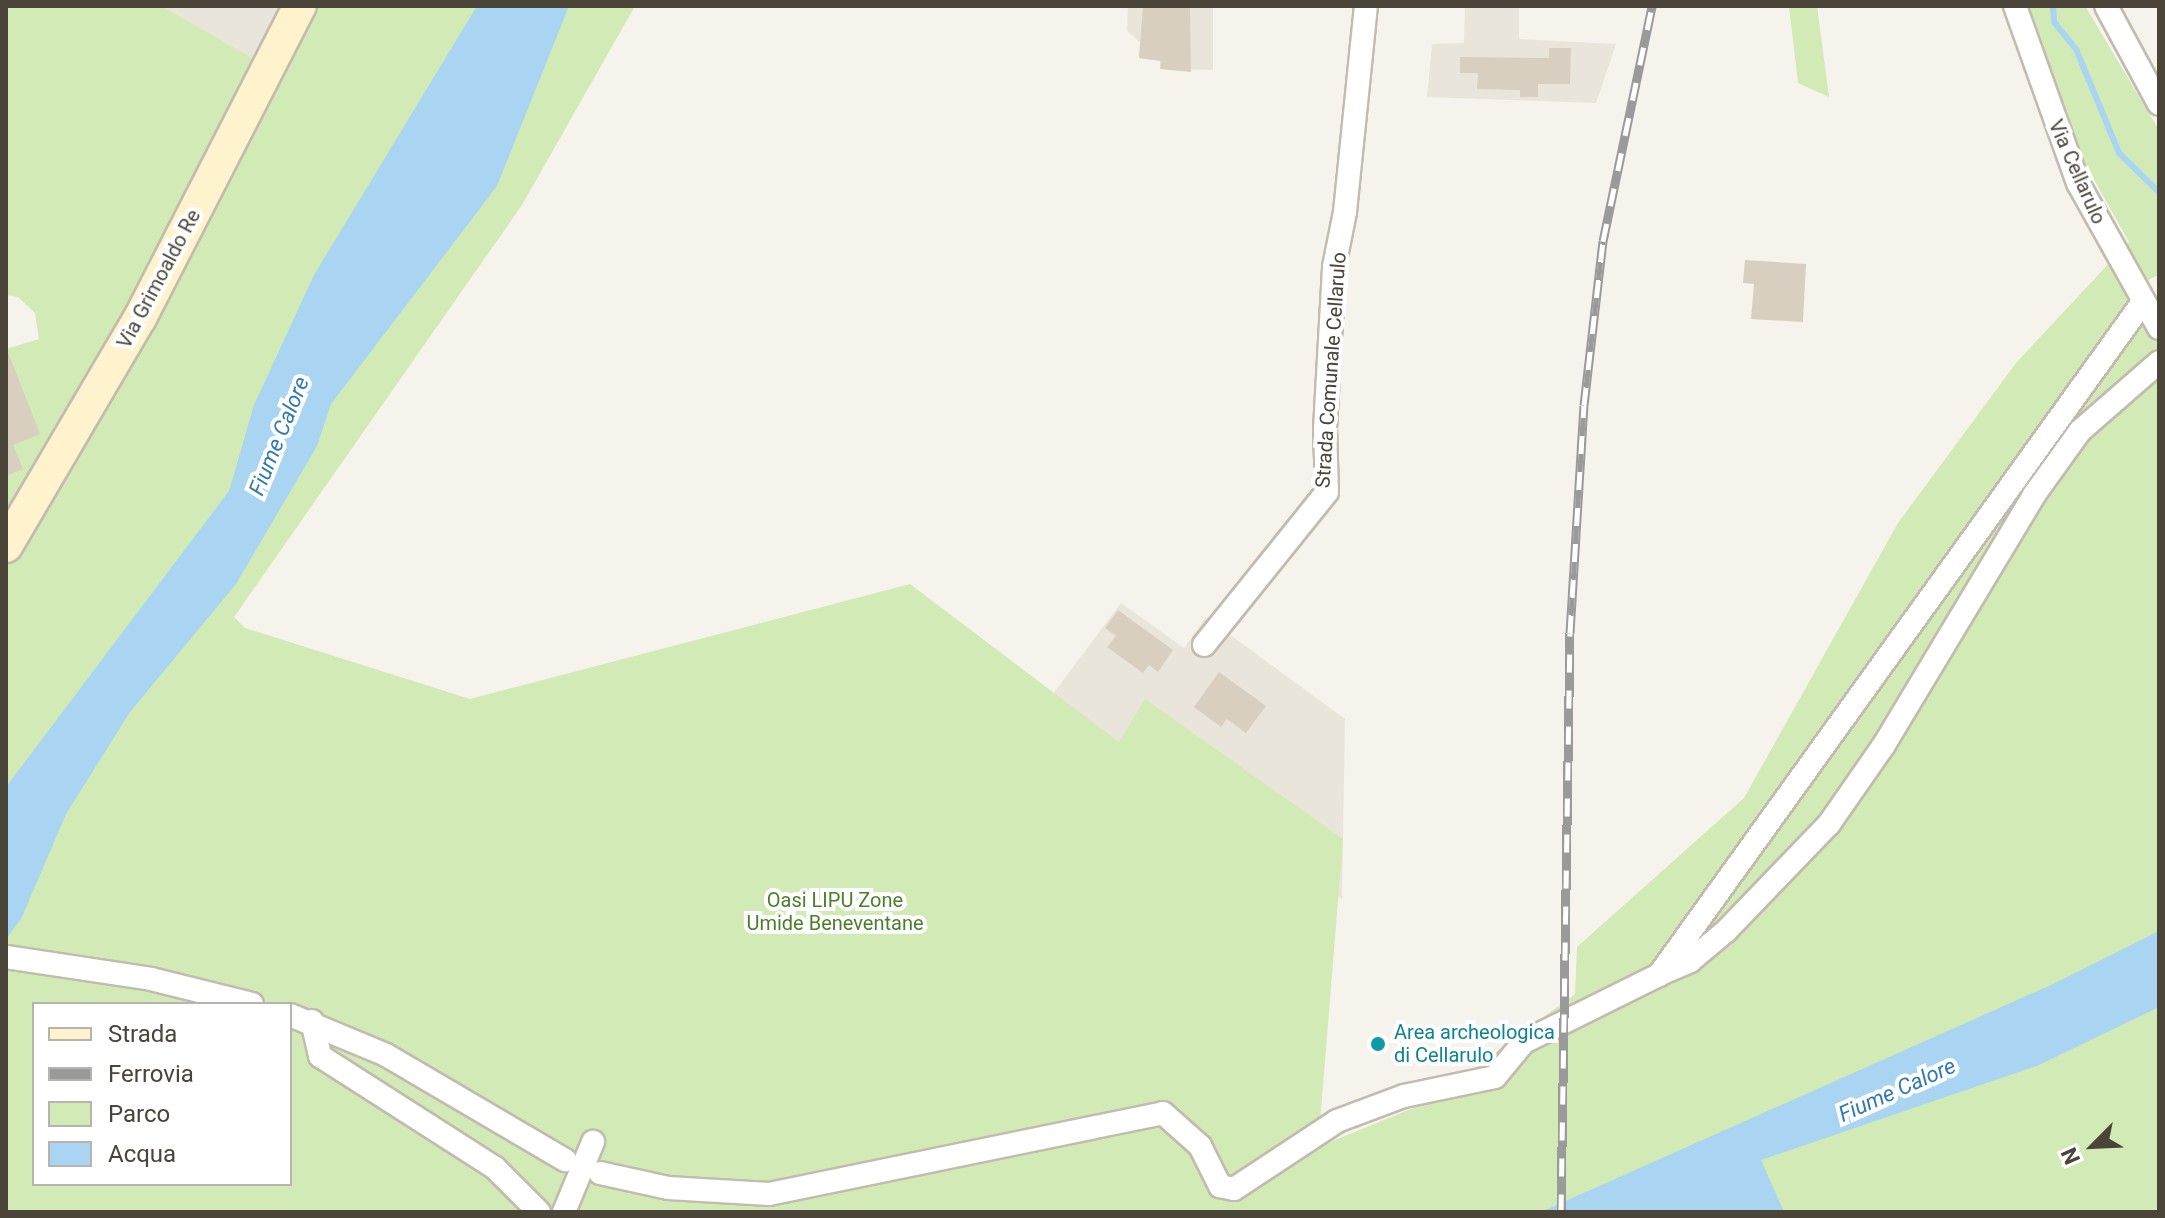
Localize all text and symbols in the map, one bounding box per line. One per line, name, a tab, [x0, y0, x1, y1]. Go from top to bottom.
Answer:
street label: Via Cellarulo	[2043, 116, 2111, 228]
street label: Via Grimoaldo Re	[112, 205, 206, 353]
street label: Strada Comunale Cellarulo	[1311, 251, 1351, 489]
water label: Fiume Calore	[243, 373, 315, 499]
park label: Oasi LIPU Zone Umide Beneventane	[746, 889, 924, 936]
legend	[32, 1002, 292, 1186]
text: Strada	[108, 1020, 177, 1048]
place label: Area archeologica di Cellarulo	[1394, 1020, 1555, 1067]
marker: Area archeologica di Cellarulo	[1369, 1035, 1387, 1053]
water label: Fiume Calore	[1834, 1052, 1960, 1128]
text: Ferrovia	[108, 1060, 194, 1088]
text: Parco	[108, 1100, 170, 1128]
north arrow	[2053, 1106, 2133, 1186]
text: Acqua	[108, 1140, 176, 1168]
text: N	[2056, 1144, 2085, 1168]

